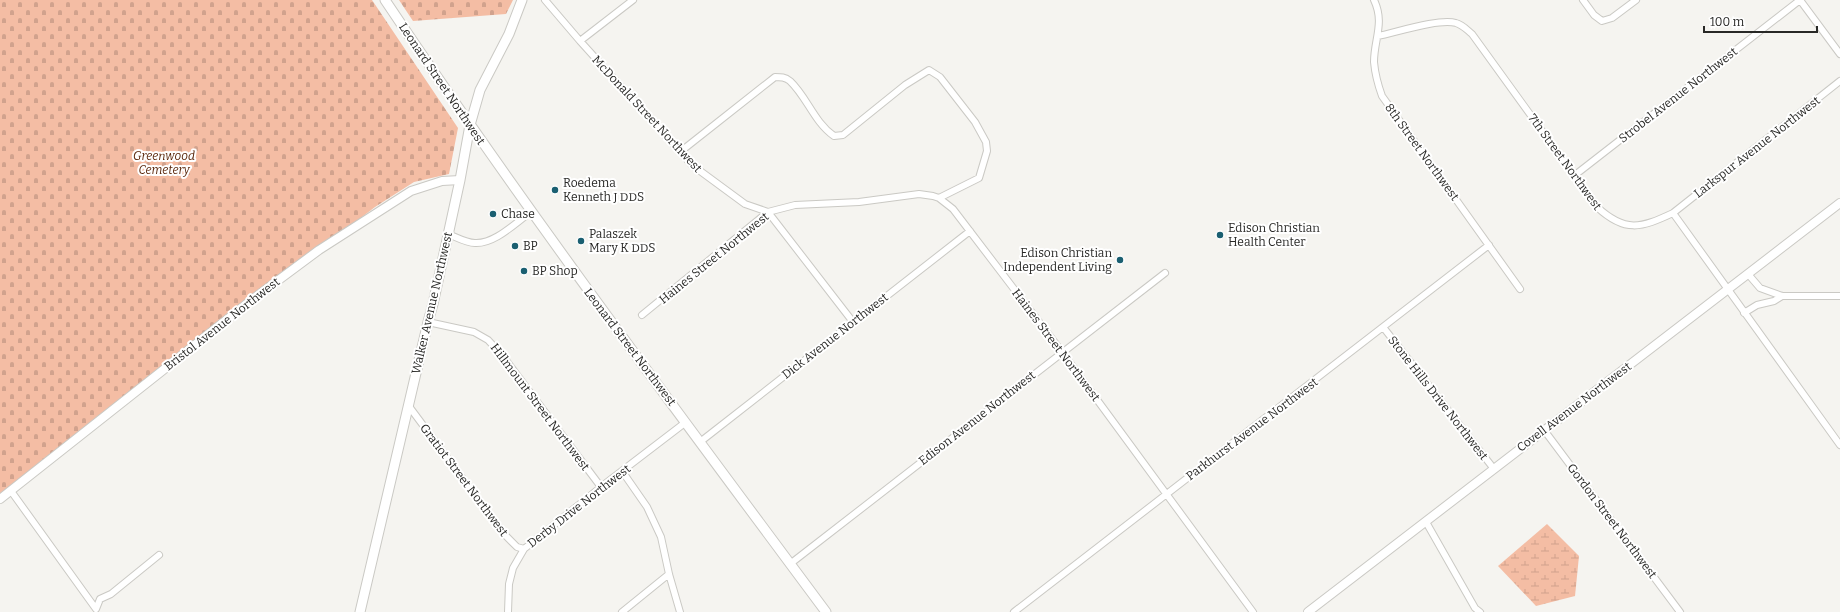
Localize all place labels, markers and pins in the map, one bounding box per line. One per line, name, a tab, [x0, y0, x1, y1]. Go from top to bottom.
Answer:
place label: Roedema Kenneth J DDS	[563, 176, 644, 204]
marker: Roedema Kenneth J DDS	[550, 185, 560, 195]
place label: Chase	[501, 207, 535, 221]
marker: Chase	[488, 209, 498, 219]
place label: Edison Christian Health Center	[1228, 221, 1320, 249]
place label: Palaszek Mary K DDS	[589, 227, 656, 255]
marker: Edison Christian Health Center	[1215, 230, 1225, 240]
marker: Palaszek Mary K DDS	[576, 236, 586, 246]
place label: BP	[523, 239, 538, 253]
marker: BP	[510, 241, 520, 251]
place label: Edison Christian Independent Living	[1003, 246, 1112, 274]
marker: Edison Christian Independent Living	[1115, 255, 1125, 265]
place label: BP Shop	[532, 264, 578, 278]
marker: BP Shop	[519, 266, 529, 276]

